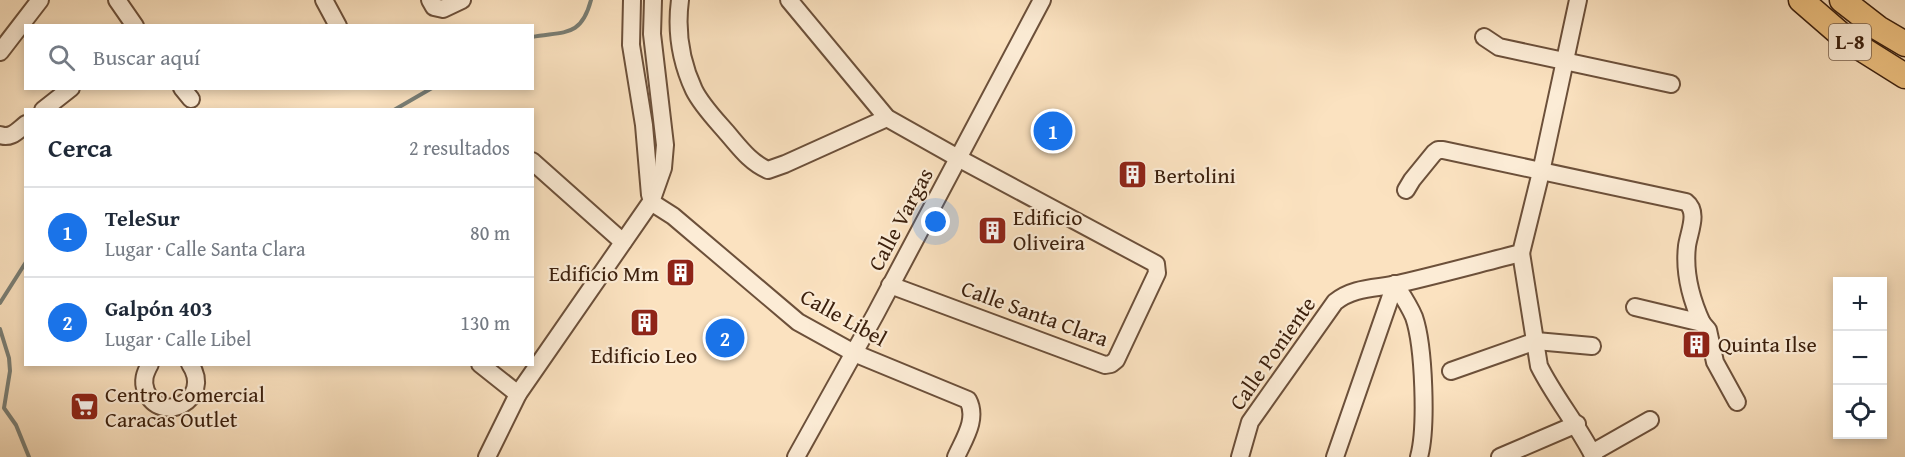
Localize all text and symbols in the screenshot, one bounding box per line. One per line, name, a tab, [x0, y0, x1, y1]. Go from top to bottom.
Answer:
search box	[24, 24, 534, 90]
road number: L-8	[1829, 24, 1871, 60]
icon: search	[45, 41, 78, 74]
text: Buscar aquí	[93, 41, 200, 73]
pin: 1	[1034, 108, 1072, 154]
text: Cerca	[48, 128, 112, 167]
text: 2 resultados	[409, 133, 510, 162]
building icon: Bertolini	[1117, 159, 1149, 191]
place label: Bertolini	[1154, 159, 1236, 191]
street label: Calle Vargas	[859, 162, 941, 276]
place label: Edificio Oliveira	[1013, 201, 1085, 258]
text: TeleSur	[105, 202, 180, 234]
your location	[921, 207, 950, 236]
building icon: Edificio Oliveira	[976, 214, 1008, 246]
text: 1	[62, 218, 73, 247]
text: 80 m	[470, 218, 510, 247]
text: Lugar · Calle Santa Clara	[105, 234, 306, 263]
place label: Edificio Mm	[549, 257, 659, 289]
building icon: Edificio Mm	[664, 257, 696, 289]
street label: Calle Santa Clara	[957, 272, 1113, 355]
map controls	[1833, 277, 1887, 439]
button: +	[1833, 277, 1887, 331]
street label: Calle Libel	[795, 280, 893, 354]
street label: Calle Poniente	[1221, 290, 1323, 416]
text: Galpón 403	[105, 292, 213, 324]
building icon: Edificio Leo	[628, 307, 660, 339]
text: 2	[62, 308, 73, 337]
text: 130 m	[460, 308, 510, 337]
pin: 2	[706, 316, 744, 360]
text: Lugar · Calle Libel	[105, 324, 251, 353]
building icon: Quinta Ilse	[1681, 328, 1713, 360]
place label: Quinta Ilse	[1718, 328, 1817, 360]
button: −	[1833, 331, 1887, 385]
place label: Edificio Leo	[591, 339, 697, 371]
place label: Centro Comercial Caracas Outlet	[105, 378, 265, 435]
button: locate	[1833, 385, 1887, 439]
supermarket icon: Centro Comercial Caracas Outlet	[68, 391, 100, 423]

